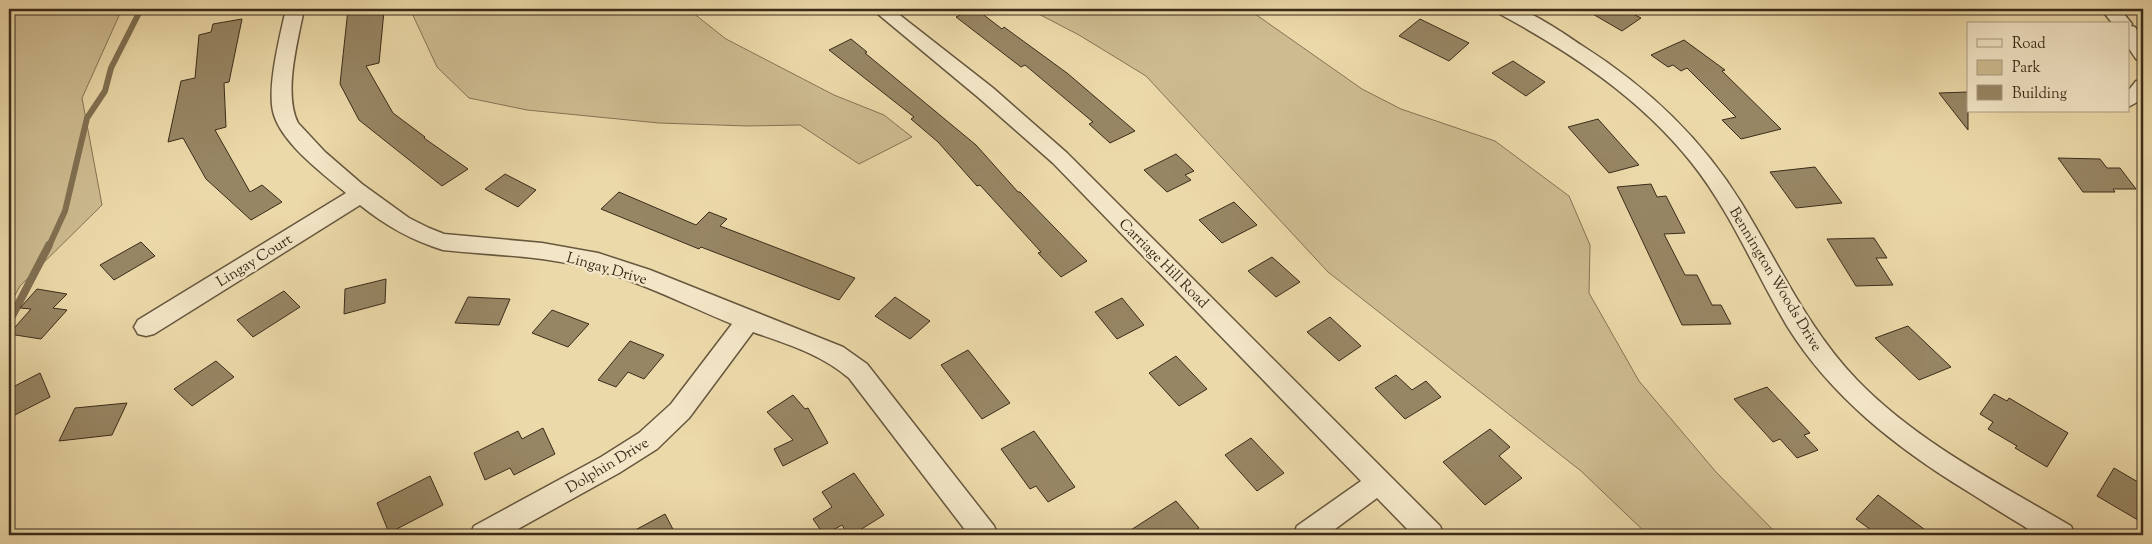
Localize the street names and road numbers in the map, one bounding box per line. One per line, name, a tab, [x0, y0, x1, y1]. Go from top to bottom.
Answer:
street label: Bennington Woods Drive	[1723, 204, 1826, 356]
street label: Carriage Hill Road	[1113, 214, 1213, 314]
street label: Lingay Court	[213, 230, 297, 293]
street label: Lingay Drive	[564, 248, 649, 291]
street label: Dolphin Drive	[562, 433, 653, 499]

